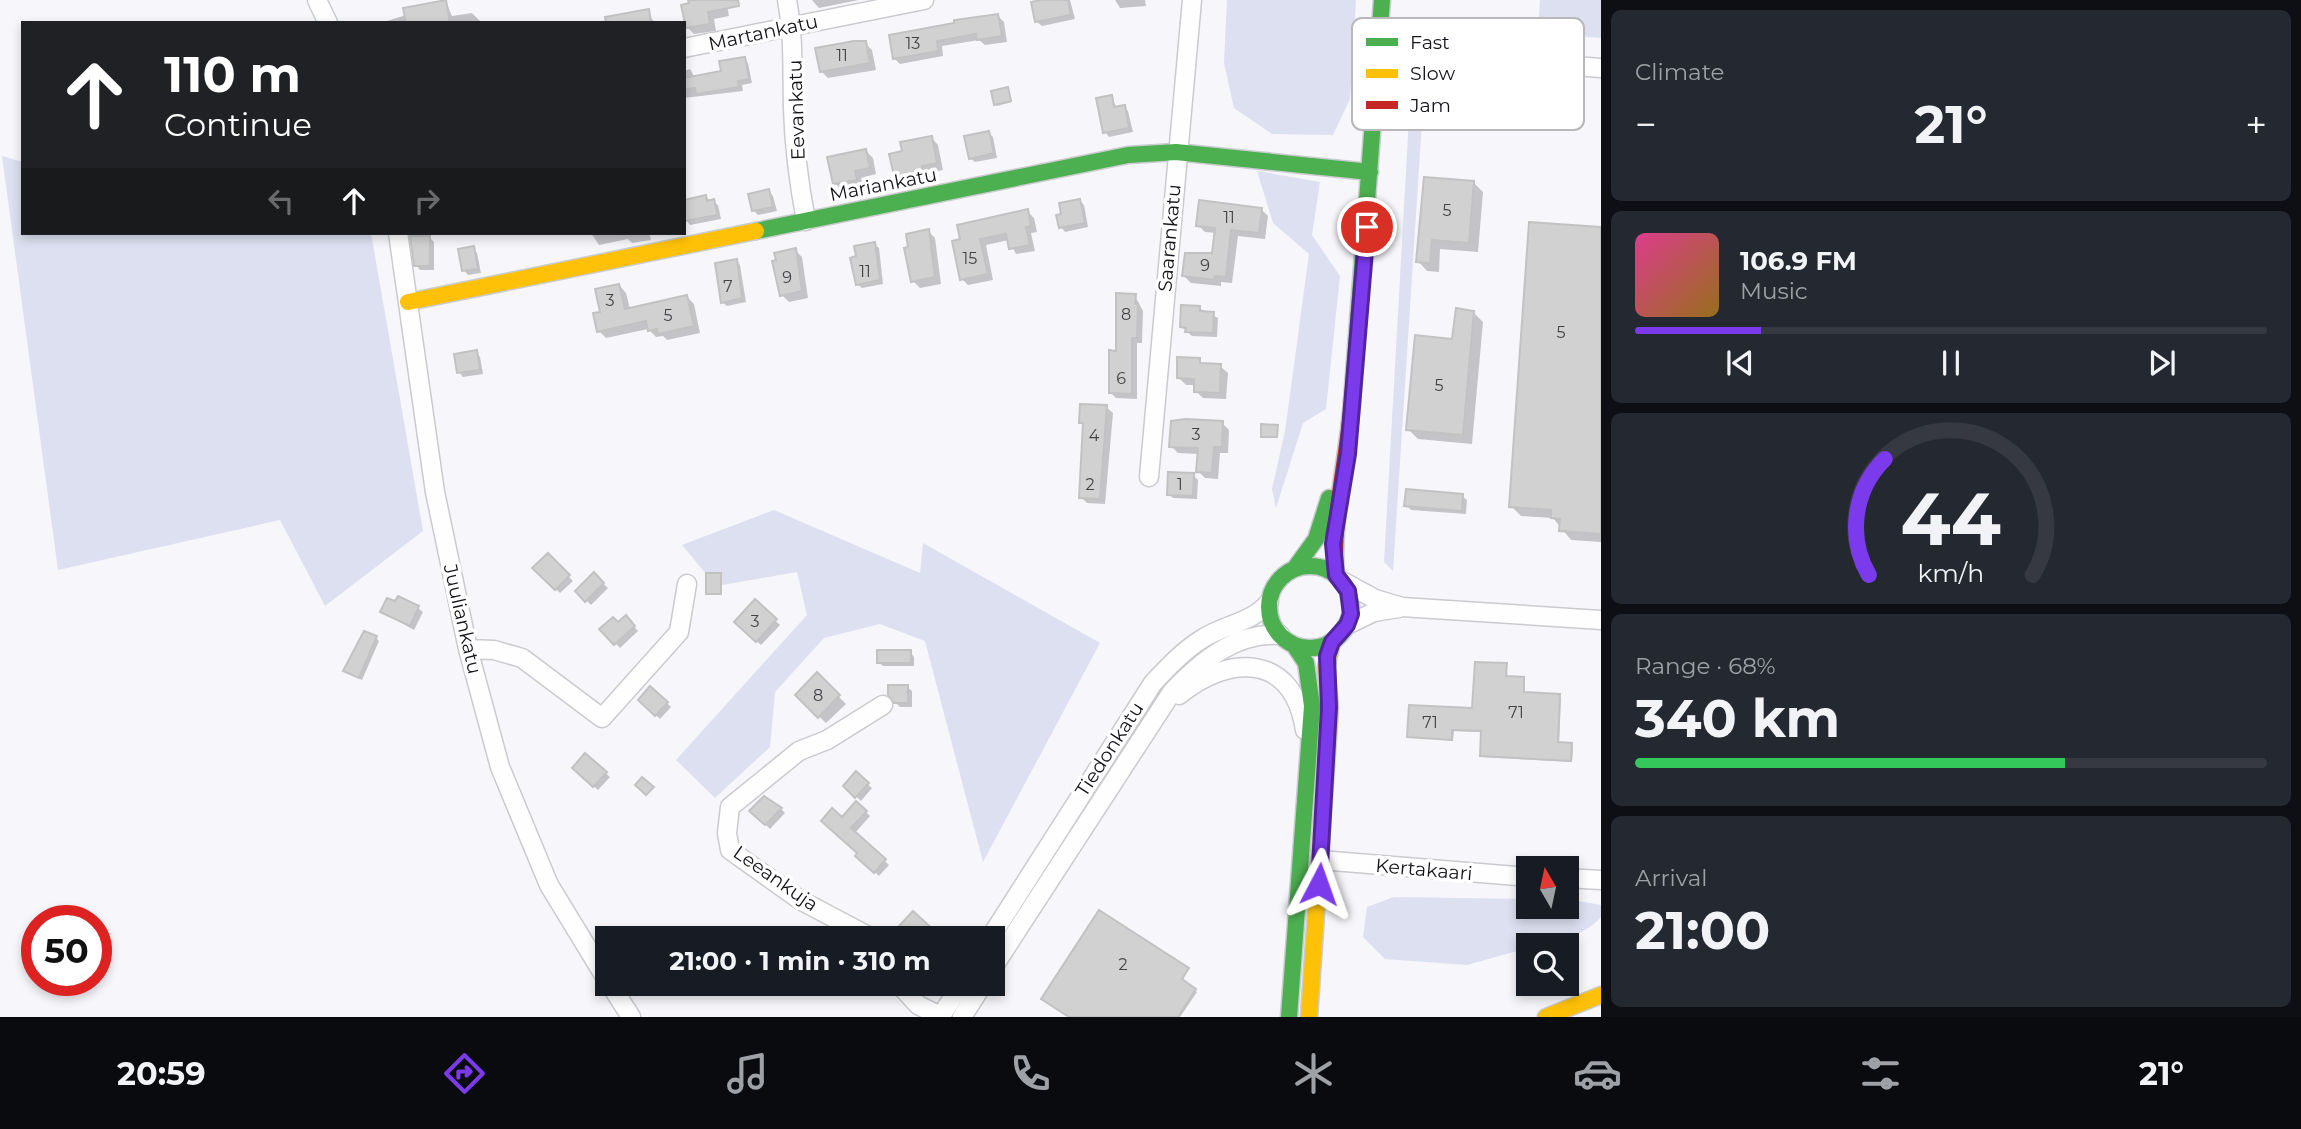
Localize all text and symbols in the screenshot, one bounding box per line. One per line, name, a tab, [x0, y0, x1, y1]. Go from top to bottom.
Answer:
street label: Martankatu	[706, 10, 820, 55]
legend	[1352, 18, 1584, 130]
text: Fast	[1410, 31, 1450, 54]
house number: 13	[906, 34, 920, 53]
text: 110 m	[164, 45, 301, 104]
house number: 11	[836, 46, 848, 65]
icon: ahead	[49, 49, 140, 140]
text: Climate	[1635, 58, 1724, 86]
street label: Eevankatu	[783, 59, 810, 161]
text: Slow	[1410, 62, 1455, 85]
text: 21°	[1915, 93, 1987, 156]
text: Jam	[1409, 94, 1451, 117]
text: −	[1635, 101, 1657, 148]
text: +	[2245, 101, 2267, 148]
text: Continue	[164, 105, 312, 144]
street label: Mariankatu	[827, 163, 939, 206]
icon: left	[262, 182, 300, 220]
icon: ahead	[335, 182, 373, 220]
icon: right	[408, 182, 446, 220]
street label: Saarankatu	[1153, 183, 1186, 293]
pin	[1337, 197, 1397, 257]
house number: 5	[1442, 201, 1452, 220]
house number: 11	[1223, 208, 1235, 227]
icon: arrive	[1348, 208, 1386, 246]
text: 106.9 FM	[1740, 245, 1857, 277]
house number: 15	[963, 249, 977, 268]
house number: 9	[1200, 256, 1210, 275]
house number: 11	[859, 262, 871, 281]
house number: 9	[782, 268, 792, 287]
house number: 7	[723, 277, 733, 296]
text: Music	[1740, 277, 1808, 305]
house number: 3	[605, 291, 615, 310]
house number: 8	[1121, 305, 1131, 324]
house number: 5	[663, 306, 673, 325]
house number: 5	[1556, 323, 1566, 342]
icon: previous	[1721, 344, 1759, 382]
icon: pause	[1932, 344, 1970, 382]
icon: next	[2143, 344, 2181, 382]
house number: 6	[1116, 369, 1126, 388]
house number: 5	[1434, 376, 1444, 395]
house number: 3	[1191, 425, 1201, 444]
house number: 4	[1089, 426, 1100, 445]
house number: 2	[1085, 475, 1095, 494]
house number: 1	[1177, 475, 1183, 494]
text: 44	[1901, 475, 2001, 563]
text: km/h	[1918, 557, 1984, 587]
street label: Juuliankatu	[438, 561, 486, 676]
house number: 3	[750, 612, 760, 631]
text: Range · 68%	[1635, 652, 1776, 680]
house number: 8	[813, 686, 823, 705]
text: 340 km	[1635, 687, 1840, 750]
street label: Tiedonkatu	[1070, 698, 1148, 801]
house number: 71	[1508, 703, 1524, 722]
house number: 71	[1422, 713, 1438, 732]
street label: Leeankuja	[729, 841, 822, 916]
position arrow	[1282, 847, 1356, 921]
street label: Kertakaari	[1375, 854, 1473, 885]
north arrow	[1516, 856, 1578, 919]
map controls	[1516, 856, 1579, 996]
text: Arrival	[1635, 864, 1708, 892]
text: 21:00	[1635, 899, 1770, 962]
speed limit sign: 50	[21, 905, 112, 996]
button: search	[1516, 933, 1579, 996]
text: 21:00 · 1 min · 310 m	[669, 945, 931, 977]
house number: 2	[1118, 955, 1128, 974]
icon: directions	[440, 1049, 489, 1098]
icon: music	[723, 1049, 772, 1098]
icon: phone	[1006, 1049, 1055, 1098]
icon: climate	[1289, 1049, 1338, 1098]
icon: car	[1573, 1049, 1622, 1098]
icon: filters	[1856, 1049, 1905, 1098]
text: 20:59	[117, 1054, 206, 1093]
text: 21°	[2139, 1054, 2184, 1093]

